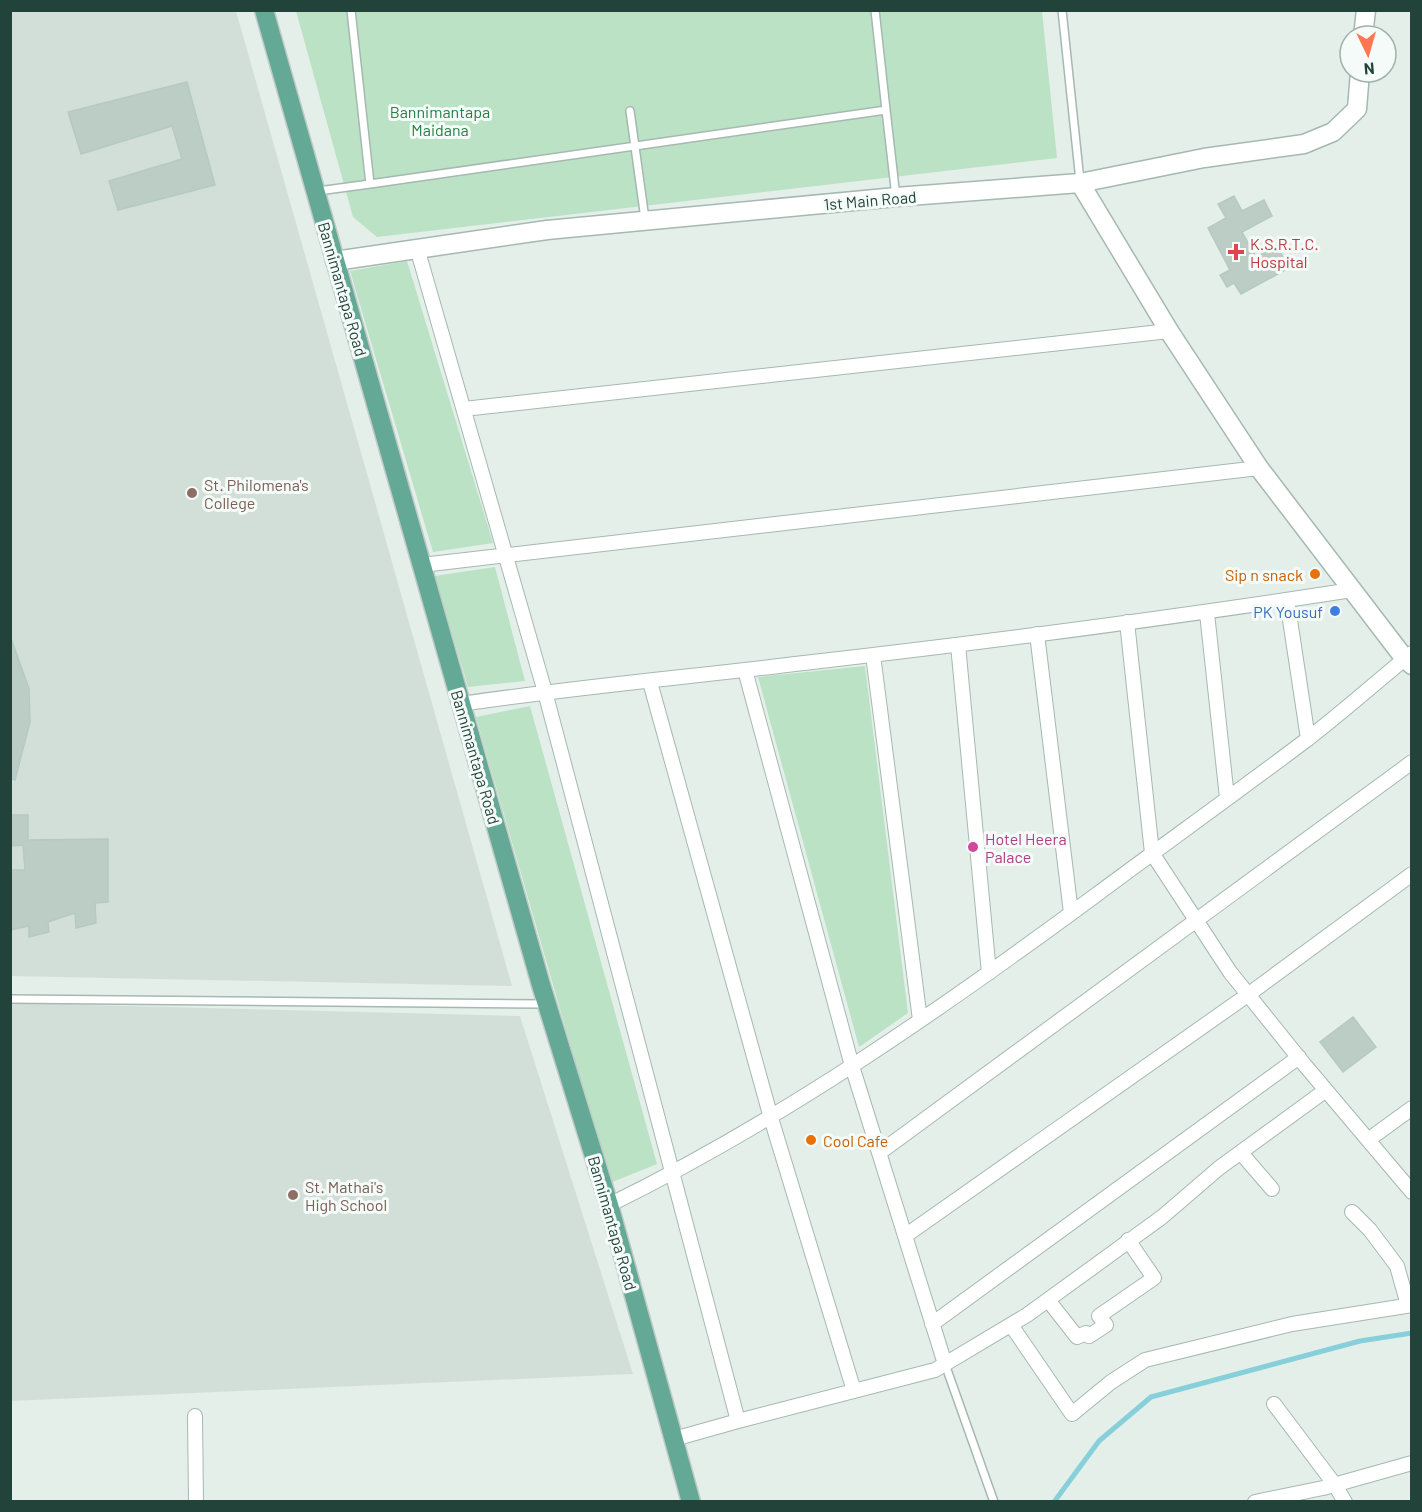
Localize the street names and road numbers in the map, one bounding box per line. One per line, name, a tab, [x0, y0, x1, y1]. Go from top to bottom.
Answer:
street label: 1st Main Road	[823, 186, 917, 214]
street label: Bannimantapa Road	[315, 220, 371, 358]
street label: Bannimantapa Road	[448, 688, 504, 826]
street label: Bannimantapa Road	[585, 1154, 641, 1292]

